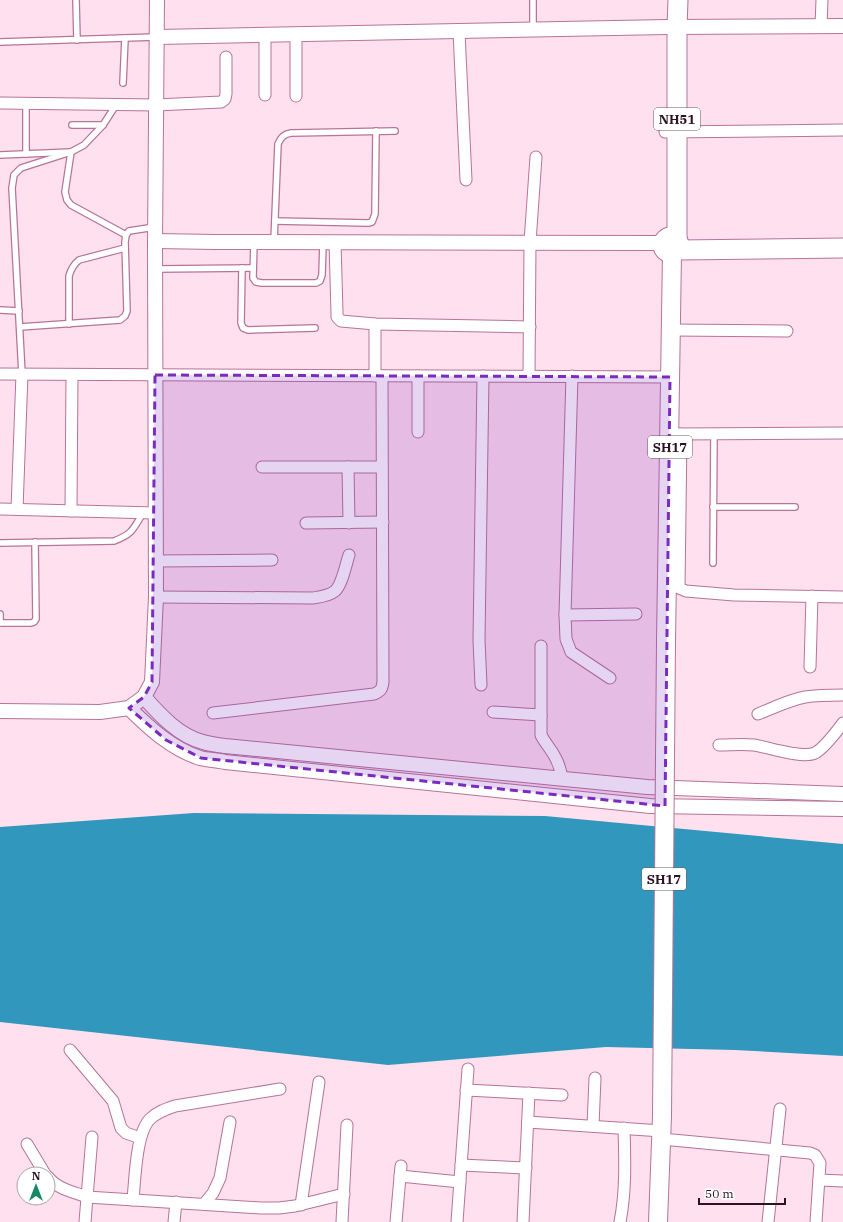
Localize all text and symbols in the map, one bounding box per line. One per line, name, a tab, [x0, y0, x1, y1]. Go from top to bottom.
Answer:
road number: NH51	[654, 108, 700, 130]
road number: SH17	[648, 436, 692, 458]
road number: SH17	[642, 868, 686, 890]
north arrow	[16, 1166, 56, 1206]
text: N	[32, 1169, 41, 1183]
scale bar	[699, 1180, 785, 1206]
text: 50 m	[705, 1186, 734, 1201]

